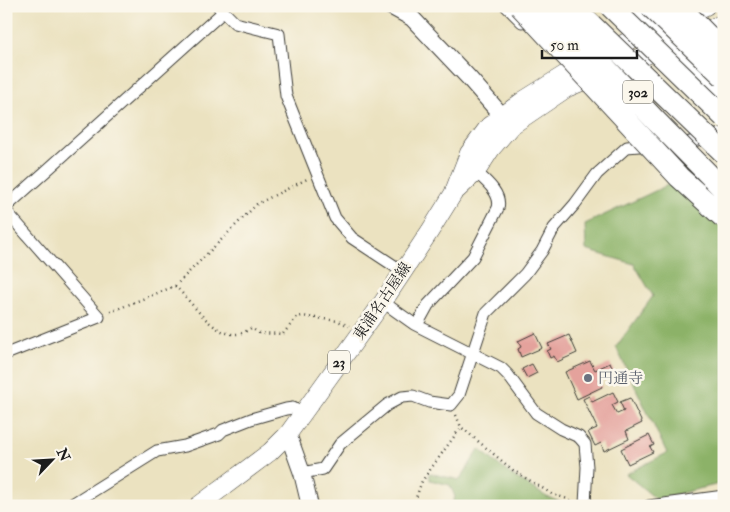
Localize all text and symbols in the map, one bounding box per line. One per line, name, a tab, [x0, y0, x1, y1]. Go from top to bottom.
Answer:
scale bar	[542, 28, 638, 60]
text: 50 m	[550, 36, 579, 55]
road number: 302	[623, 80, 653, 104]
street label: 東浦名古屋線	[349, 259, 415, 344]
road number: 23	[328, 351, 350, 374]
place label: 円通寺	[598, 369, 643, 388]
marker: 円通寺	[582, 372, 594, 384]
north arrow	[28, 434, 78, 484]
text: N	[53, 445, 74, 464]

